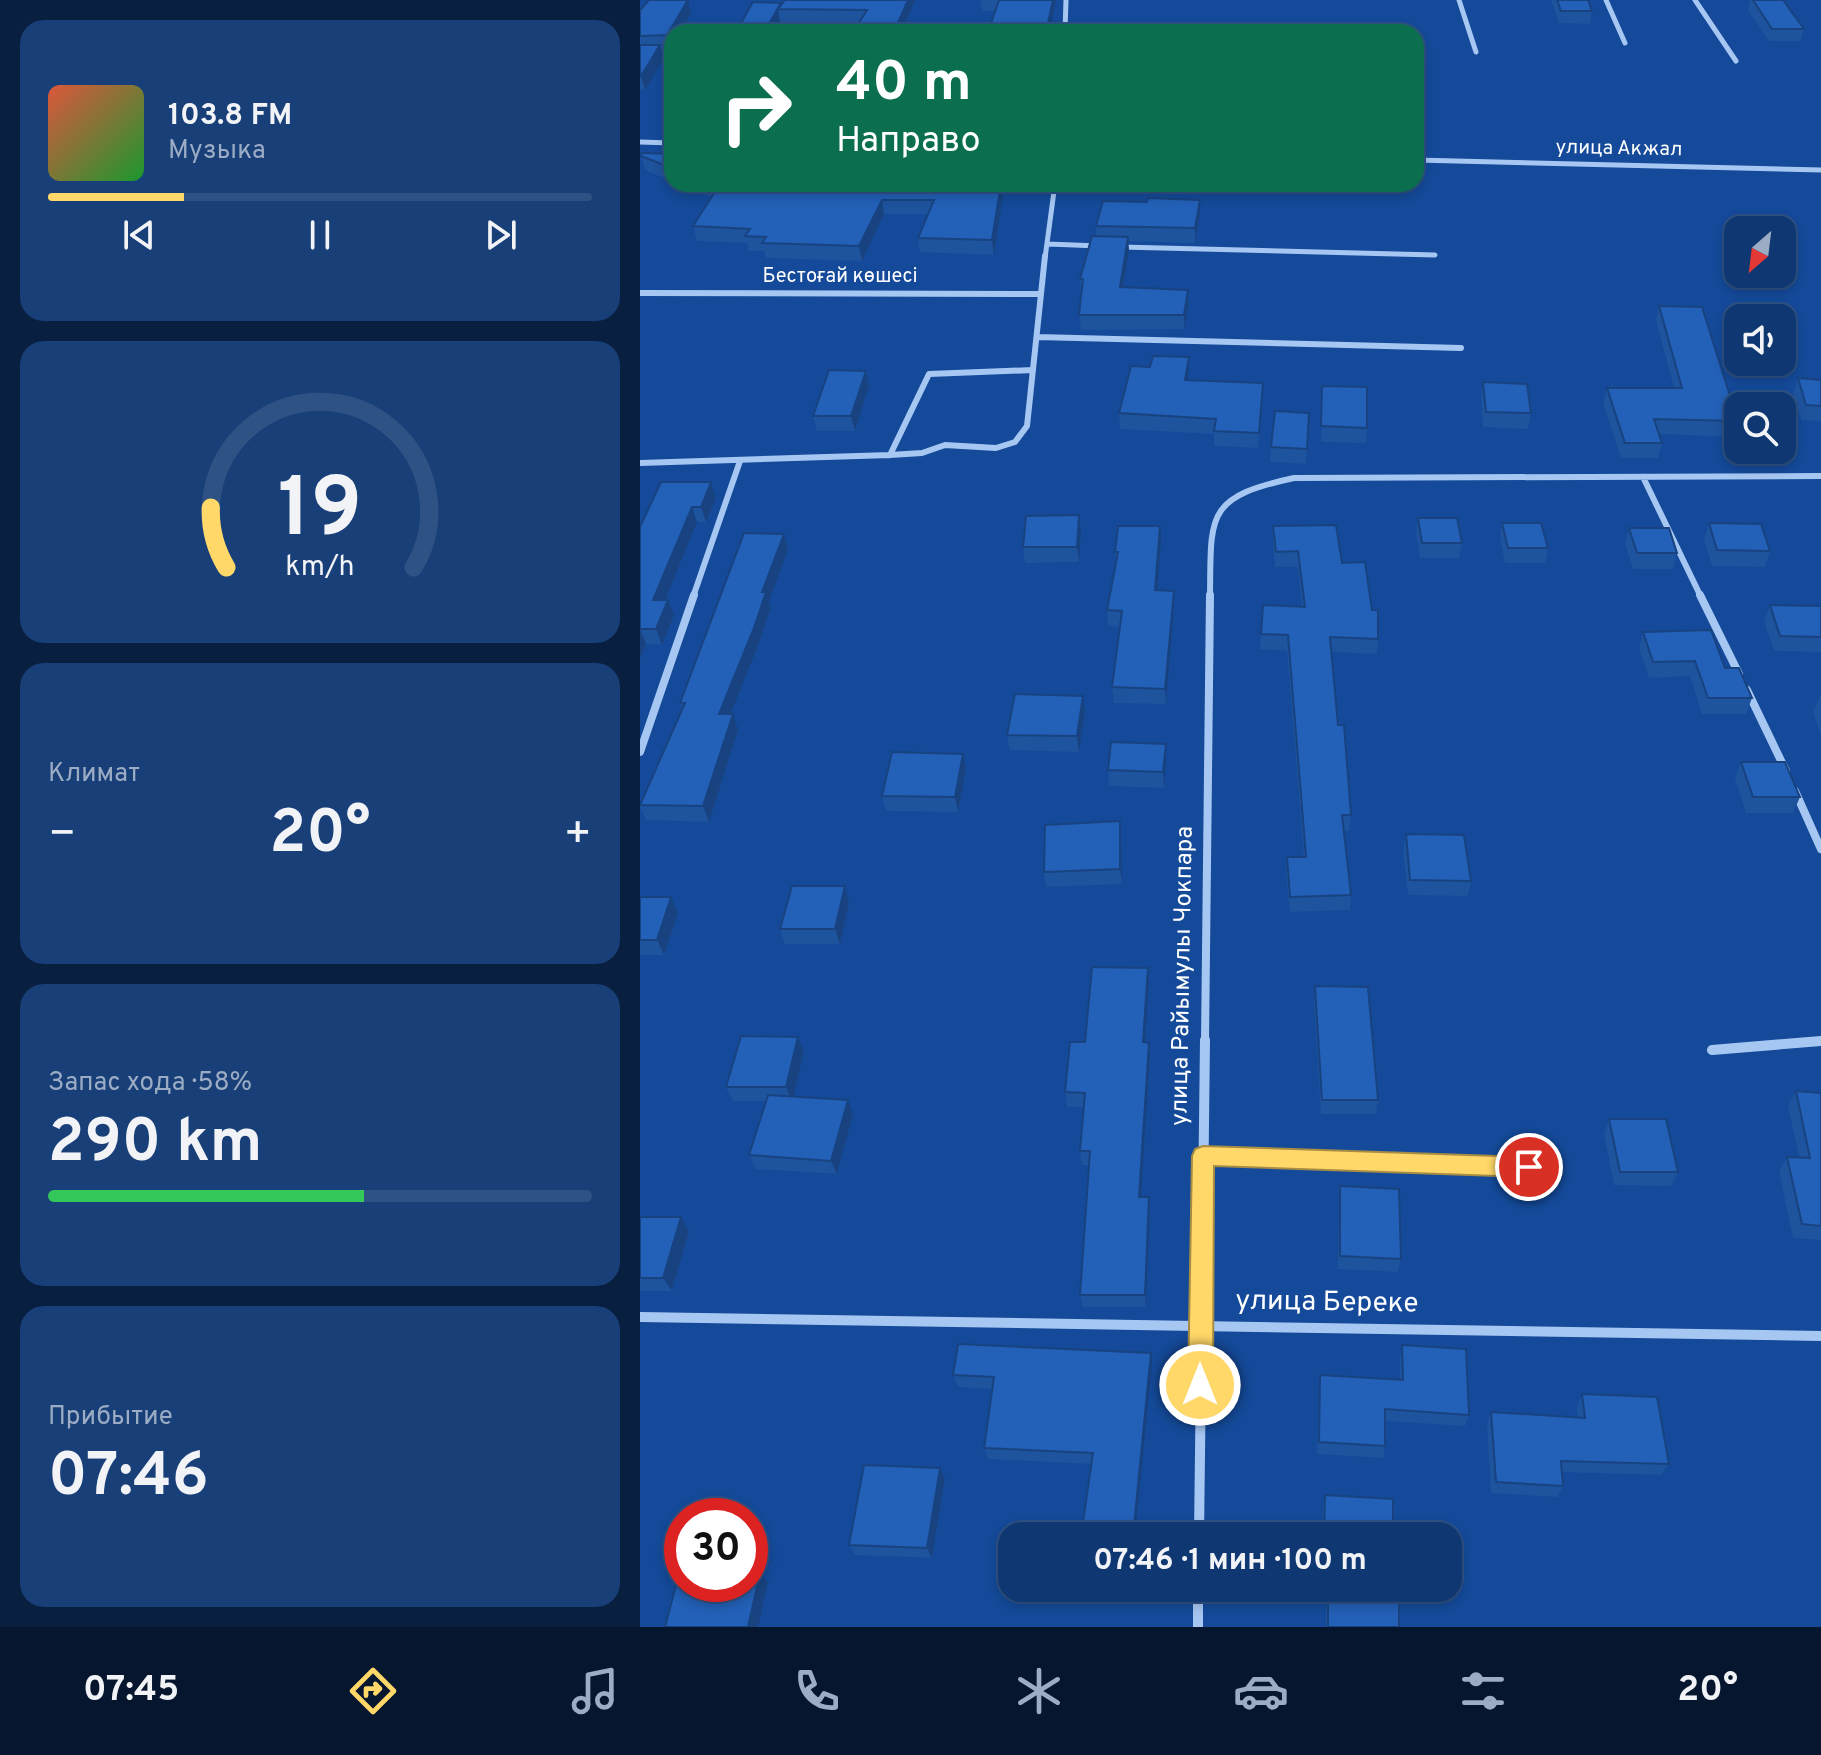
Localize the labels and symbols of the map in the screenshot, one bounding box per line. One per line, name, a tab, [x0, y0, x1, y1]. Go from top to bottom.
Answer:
street label: улица Акжал	[1555, 135, 1683, 163]
north arrow	[1724, 216, 1796, 288]
street label: Бестоғай көшесі	[762, 264, 918, 290]
street label: улица Райымулы Чокпара	[1165, 826, 1201, 1126]
pin	[1495, 1133, 1563, 1201]
street label: улица Береке	[1235, 1283, 1419, 1323]
position arrow	[1158, 1343, 1242, 1427]
speed limit sign: 30	[664, 1498, 768, 1602]

